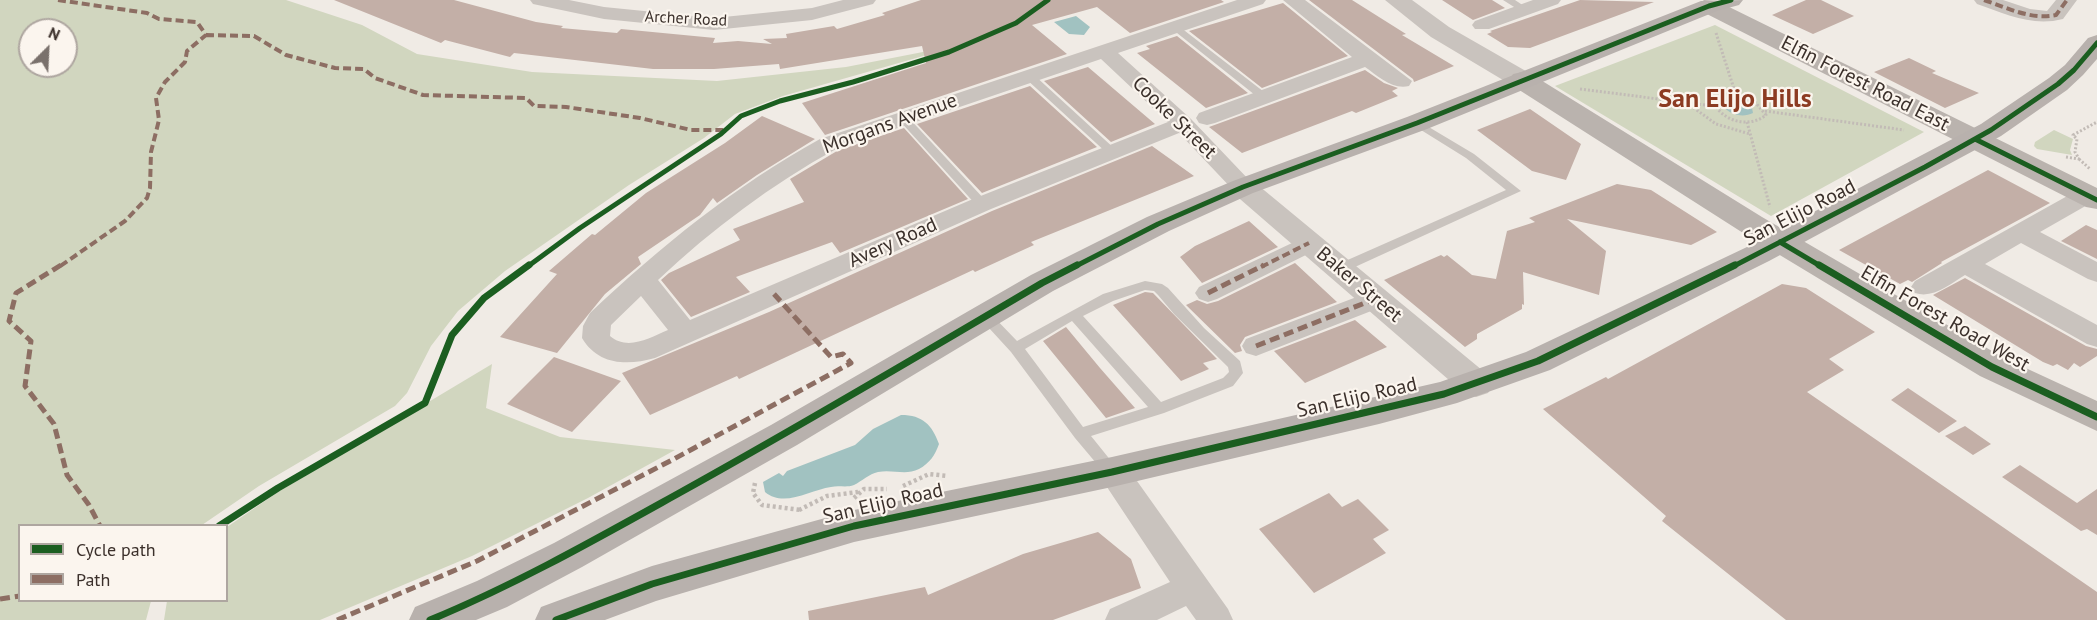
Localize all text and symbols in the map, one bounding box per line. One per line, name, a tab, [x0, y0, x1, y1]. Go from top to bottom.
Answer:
street label: Archer Road	[644, 7, 728, 31]
north arrow	[18, 18, 78, 78]
text: N	[46, 22, 63, 45]
street label: Elfin Forest Road East	[1777, 31, 1953, 137]
street label: Cooke Street	[1127, 72, 1221, 164]
district label: San Elijo Hills	[1658, 84, 1812, 116]
street label: Morgans Avenue	[820, 89, 960, 159]
street label: San Elijo Road	[1740, 175, 1860, 251]
street label: Avery Road	[845, 213, 941, 273]
street label: Baker Street	[1311, 242, 1407, 328]
street label: Elfin Forest Road West	[1856, 261, 2034, 377]
street label: San Elijo Road	[1295, 373, 1419, 423]
street label: San Elijo Road	[821, 479, 945, 529]
legend	[18, 524, 228, 602]
text: Cycle path	[76, 538, 156, 561]
text: Path	[76, 568, 110, 591]

